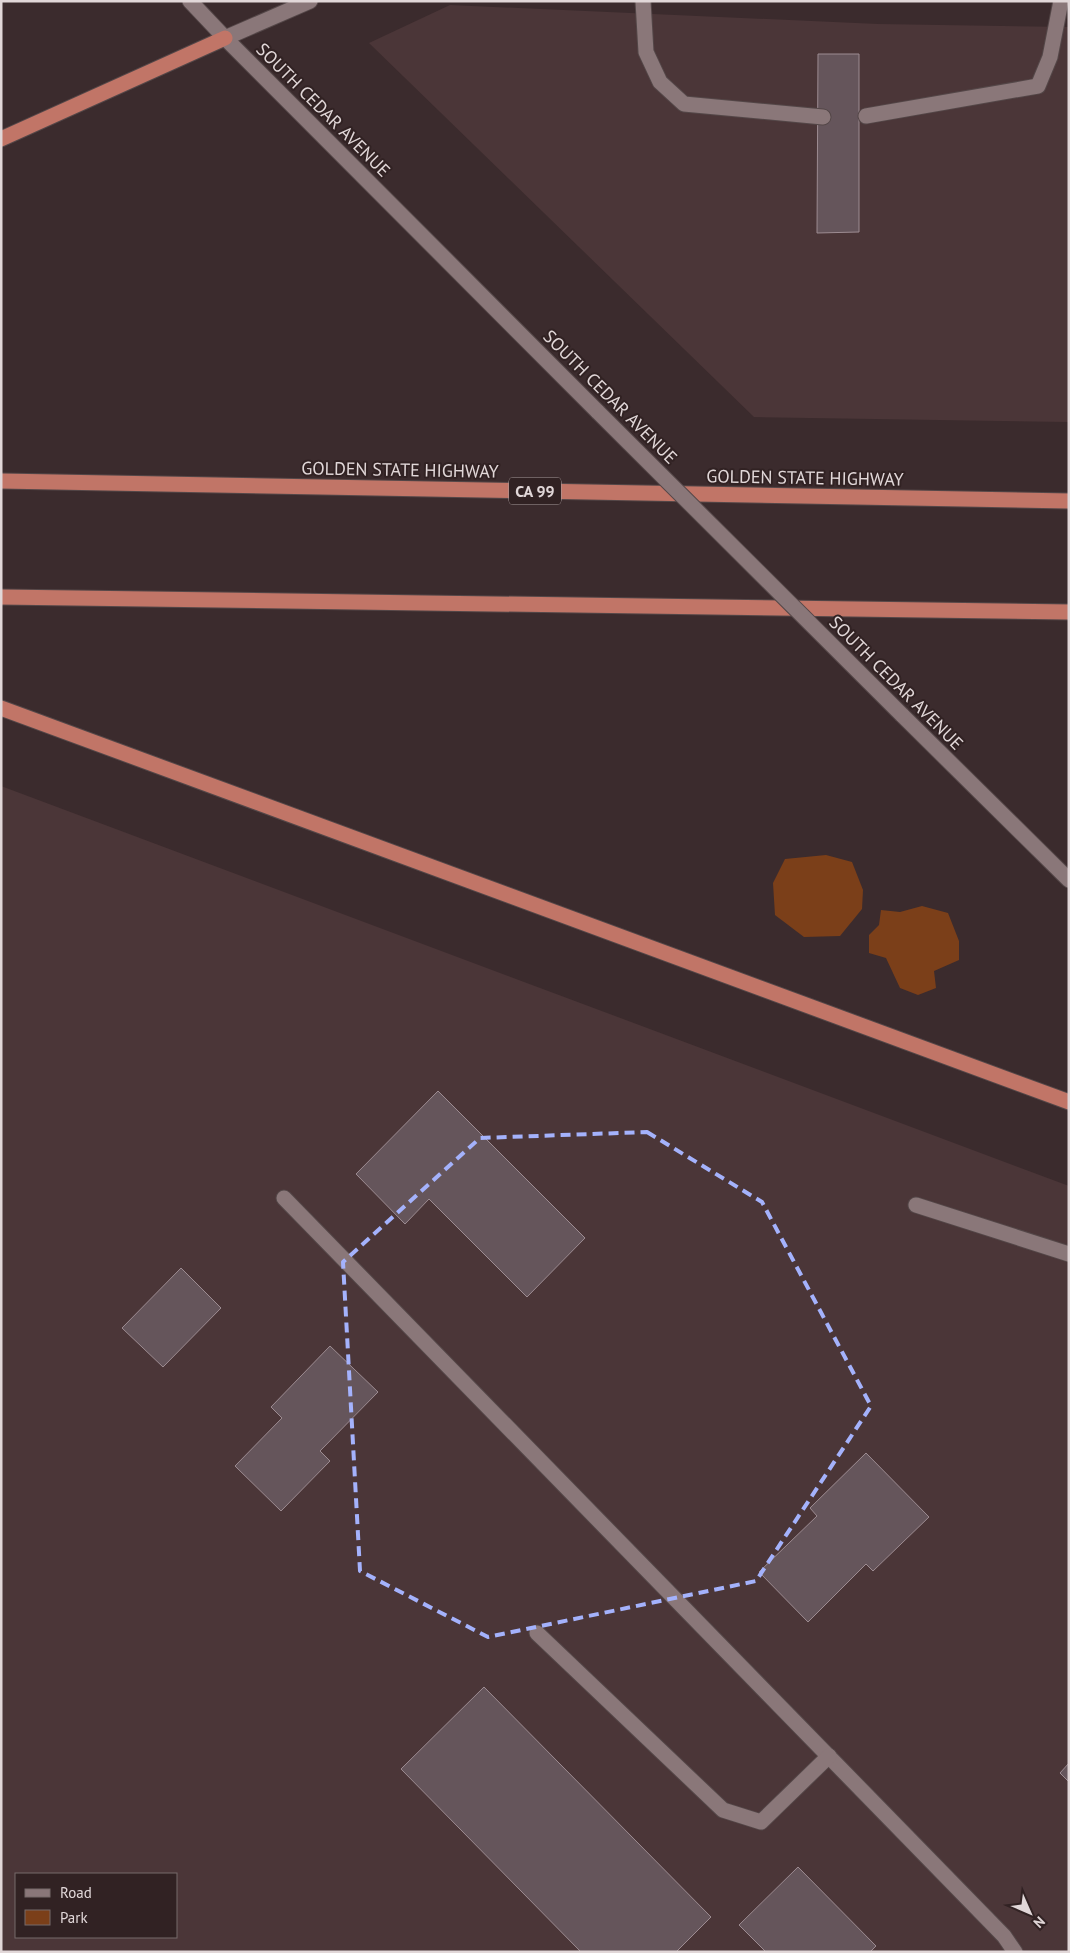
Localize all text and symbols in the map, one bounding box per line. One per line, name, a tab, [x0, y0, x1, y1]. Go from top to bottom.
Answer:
street label: SOUTH CEDAR AVENUE	[251, 38, 395, 182]
street label: SOUTH CEDAR AVENUE	[538, 325, 682, 469]
street label: GOLDEN STATE HIGHWAY	[301, 456, 499, 483]
street label: GOLDEN STATE HIGHWAY	[706, 464, 904, 491]
road number: CA 99	[509, 478, 561, 504]
street label: SOUTH CEDAR AVENUE	[824, 611, 968, 755]
legend	[15, 1873, 178, 1938]
text: Road	[60, 1883, 92, 1902]
north arrow	[1005, 1888, 1055, 1938]
text: Park	[60, 1908, 88, 1927]
text: N	[1030, 1913, 1049, 1932]

